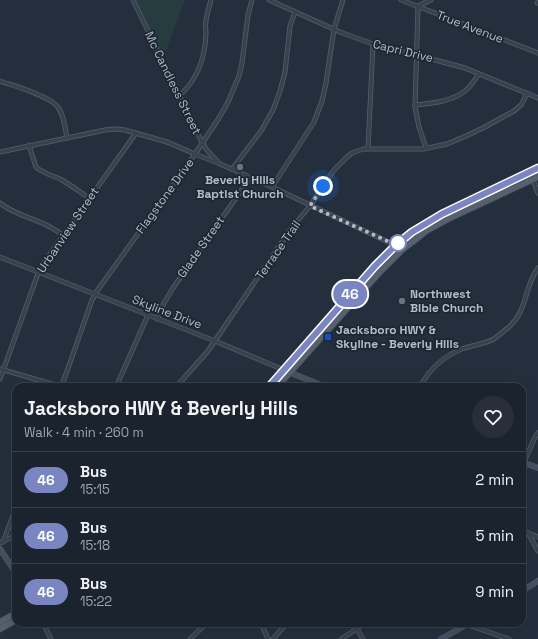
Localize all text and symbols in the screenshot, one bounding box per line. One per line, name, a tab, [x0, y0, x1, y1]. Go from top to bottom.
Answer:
street label: True Avenue	[434, 7, 506, 47]
street label: Mc Candless Street	[141, 29, 205, 137]
street label: Capri Drive	[371, 36, 435, 66]
street label: Flagstone Drive	[132, 155, 198, 237]
marker: Beverly Hills Baptist Church	[235, 162, 245, 172]
place label: Beverly Hills Baptist Church	[196, 172, 284, 202]
your location	[313, 176, 333, 196]
street label: Urbanview Street	[33, 184, 103, 276]
street label: Glade Street	[174, 213, 228, 281]
street label: Terrace Trail	[252, 217, 304, 283]
unlabelled marker	[389, 234, 407, 252]
line badge: 46	[332, 281, 368, 307]
text: 46	[341, 285, 359, 303]
place label: Northwest Bible Church	[410, 286, 483, 316]
street label: Skyline Drive	[130, 291, 204, 333]
marker: Northwest Bible Church	[397, 296, 407, 306]
place label: Jacksboro HWY & Skyline - Beverly Hills	[336, 322, 459, 352]
marker: Jacksboro HWY & Skyline - Beverly Hills	[323, 332, 333, 342]
text: Jacksboro HWY & Beverly Hills	[24, 396, 298, 421]
button: heart	[472, 396, 514, 438]
text: Walk · 4 min · 260 m	[24, 424, 144, 441]
text: Bus	[80, 462, 107, 481]
text: 2 min	[475, 470, 514, 489]
text: 46	[37, 471, 55, 489]
text: 15:15	[80, 481, 110, 498]
text: Bus	[80, 518, 107, 537]
text: 5 min	[475, 526, 514, 545]
text: 46	[37, 527, 55, 545]
text: 15:18	[80, 537, 110, 554]
text: Bus	[80, 574, 107, 593]
text: 9 min	[475, 582, 514, 601]
text: 46	[37, 583, 55, 601]
text: 15:22	[80, 593, 112, 610]

